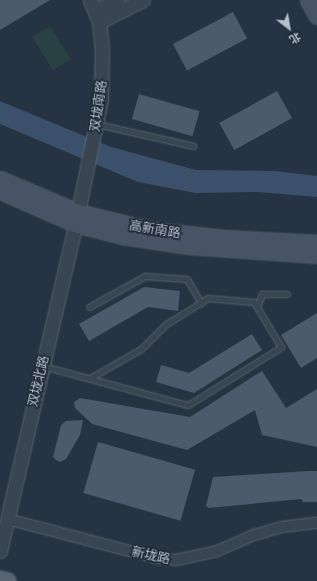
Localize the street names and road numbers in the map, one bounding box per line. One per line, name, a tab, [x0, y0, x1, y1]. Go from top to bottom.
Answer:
street label: 双垅南路	[87, 79, 109, 133]
street label: 高新南路	[128, 217, 182, 241]
street label: 双垅北路	[25, 354, 51, 408]
street label: 新垅路	[130, 543, 172, 567]

